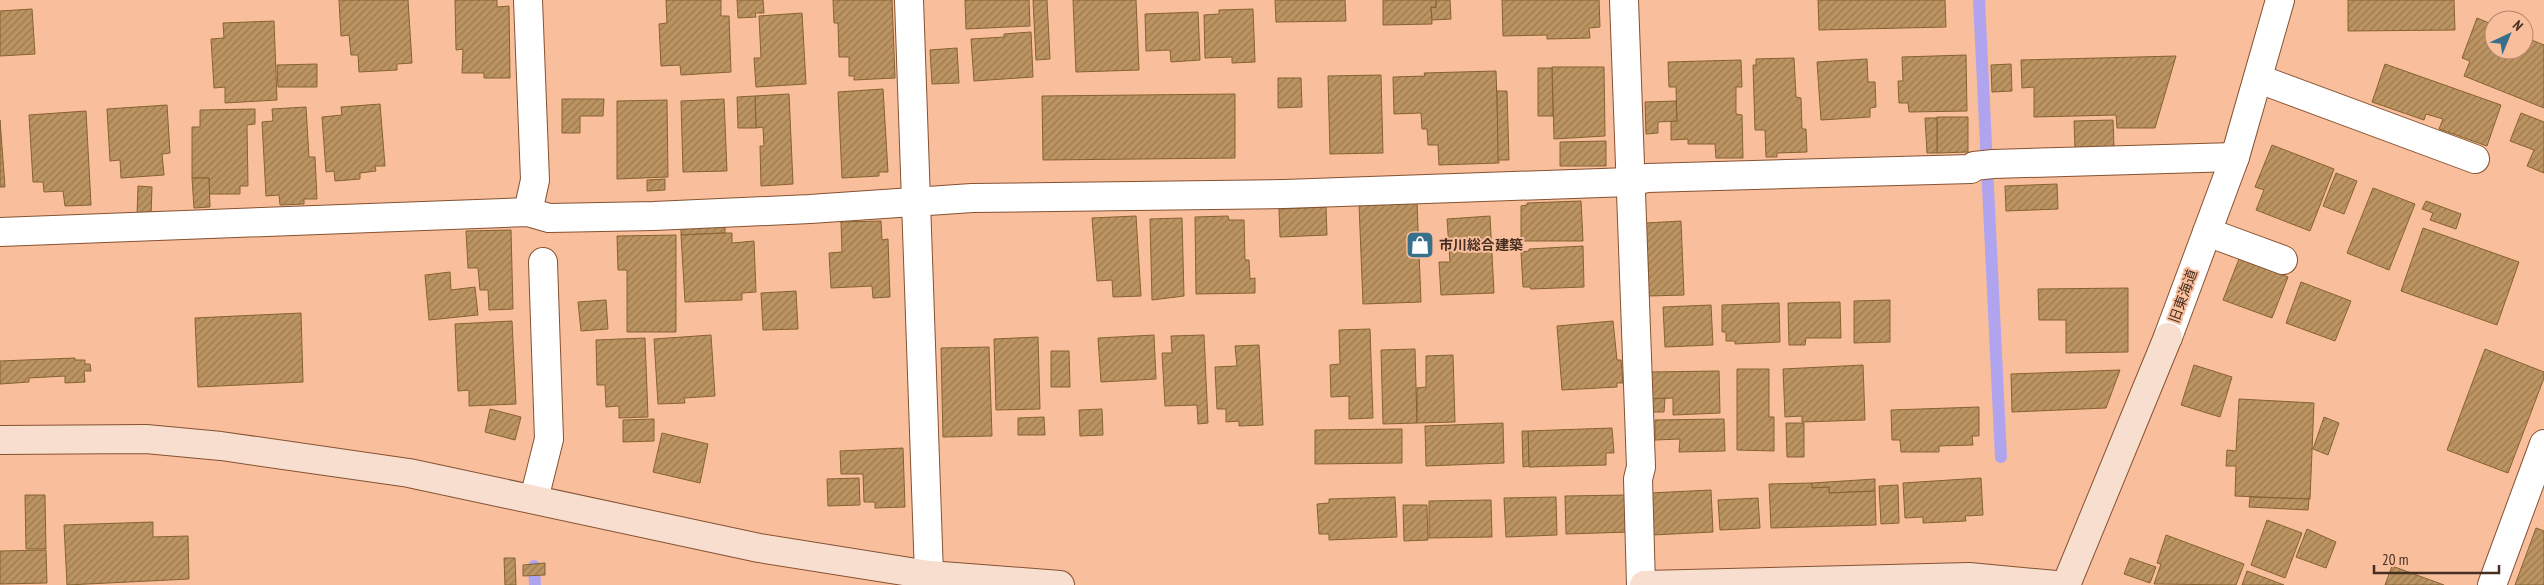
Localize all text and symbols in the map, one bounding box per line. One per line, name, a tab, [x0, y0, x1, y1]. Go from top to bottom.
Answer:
north arrow	[2484, 10, 2534, 60]
text: N	[2509, 17, 2527, 35]
shop icon: 市川総合建築	[1405, 230, 1435, 260]
place label: 市川総合建築	[1439, 236, 1523, 254]
street label: 旧東海道	[2165, 267, 2201, 325]
scale bar	[2374, 542, 2499, 574]
text: 20 m	[2382, 550, 2408, 569]

